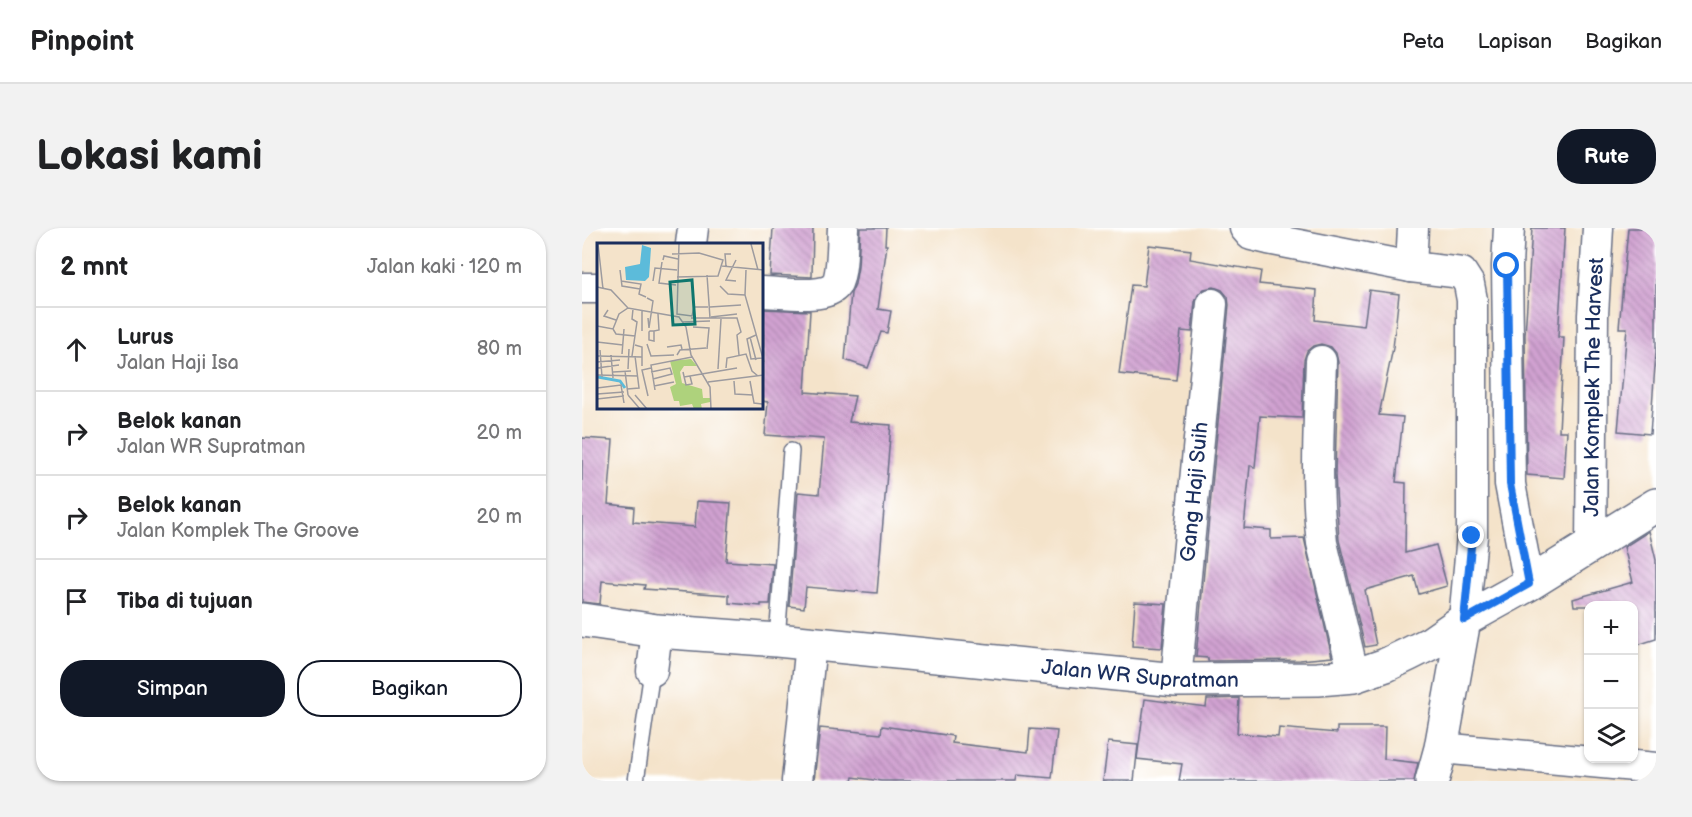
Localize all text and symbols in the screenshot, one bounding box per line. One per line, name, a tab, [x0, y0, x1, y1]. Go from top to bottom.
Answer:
text: Pinpoint	[30, 25, 134, 58]
text: Peta	[1402, 29, 1444, 54]
text: Lapisan	[1477, 29, 1552, 54]
text: Bagikan	[1585, 29, 1662, 54]
button: Rute	[1557, 129, 1656, 184]
text: Lokasi kami	[36, 131, 262, 182]
inset map	[597, 243, 764, 410]
text: 2 mnt	[60, 252, 128, 283]
route start	[1493, 252, 1519, 278]
text: Jalan kaki · 120 m	[367, 255, 522, 279]
street label: Jalan Komplek The Harvest	[1579, 256, 1609, 517]
text: Lurus	[117, 324, 173, 351]
icon: ahead	[60, 333, 93, 366]
text: 80 m	[477, 337, 522, 361]
text: Jalan Haji Isa	[117, 351, 239, 375]
text: Belok kanan	[117, 408, 242, 435]
icon: right	[60, 417, 93, 450]
text: 20 m	[477, 421, 522, 445]
street label: Gang Haji Suih	[1175, 421, 1214, 563]
text: Jalan WR Supratman	[117, 435, 306, 459]
text: Belok kanan	[117, 492, 242, 519]
icon: right	[60, 501, 93, 534]
text: 20 m	[477, 505, 522, 529]
text: Jalan Komplek The Groove	[117, 519, 359, 543]
route end	[1458, 522, 1484, 548]
icon: arrive	[60, 585, 93, 618]
text: Tiba di tujuan	[117, 588, 253, 615]
map controls	[1584, 601, 1638, 763]
button: +	[1584, 601, 1638, 655]
street label: Jalan WR Supratman	[1040, 655, 1239, 693]
button: −	[1584, 655, 1638, 709]
button: Simpan	[60, 660, 285, 717]
button: Bagikan	[297, 660, 522, 717]
button: layers	[1584, 709, 1638, 763]

